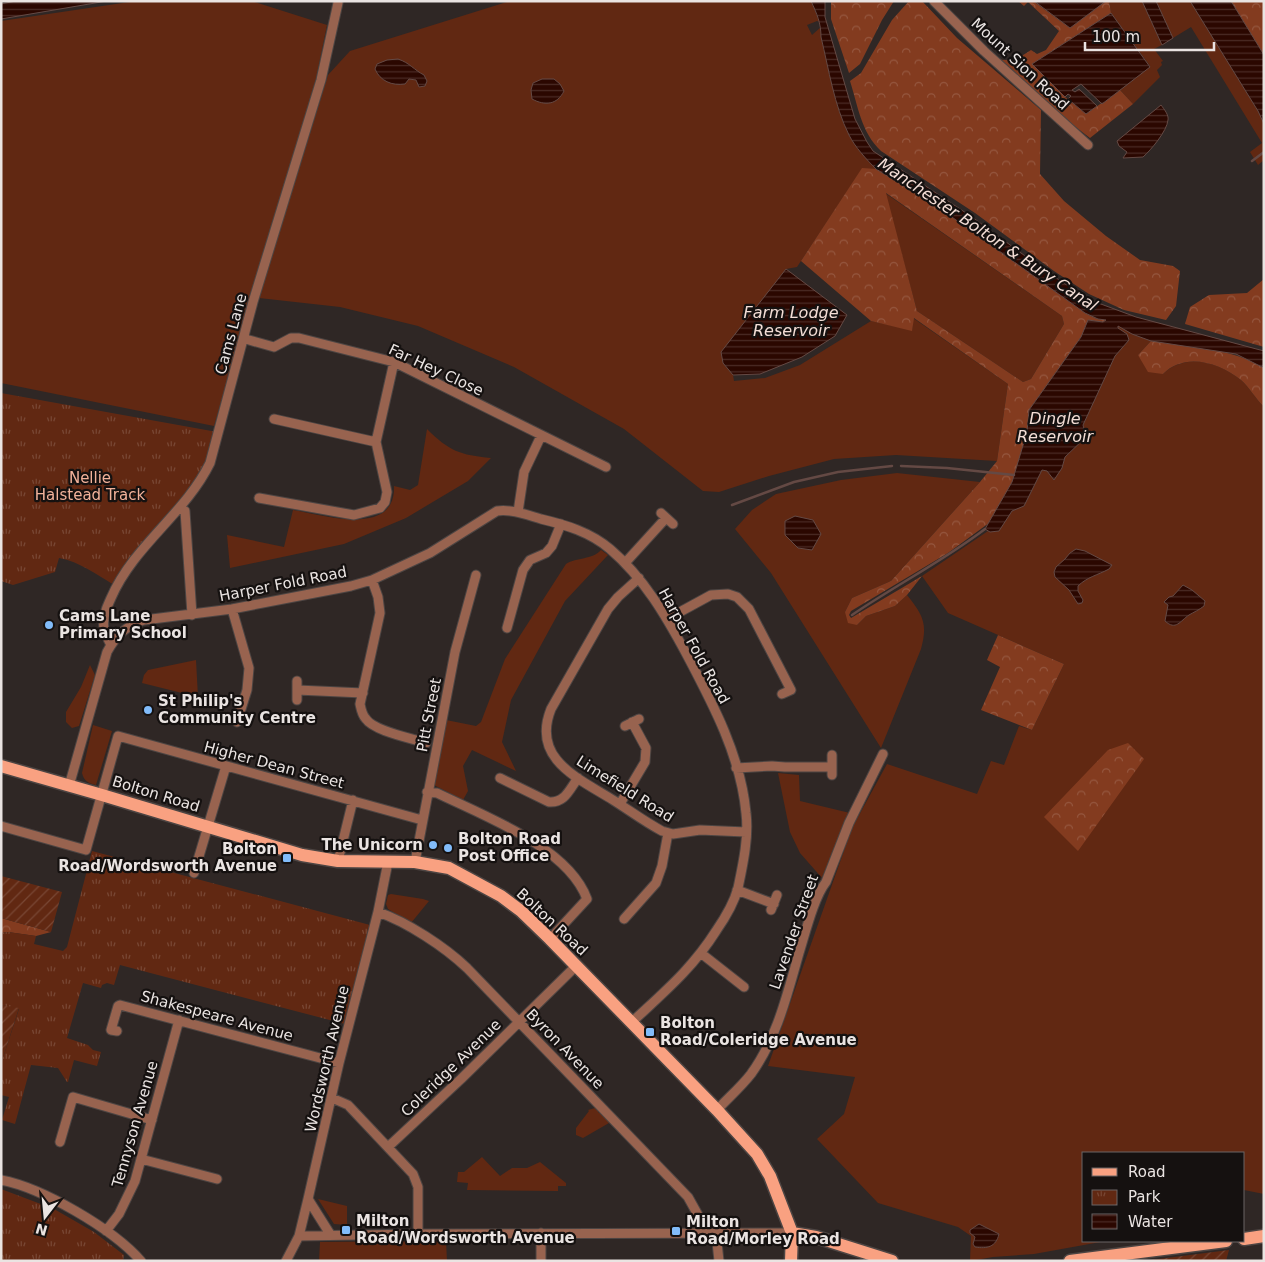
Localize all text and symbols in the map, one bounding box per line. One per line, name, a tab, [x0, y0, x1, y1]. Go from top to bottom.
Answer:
street label: Mount Sion Road	[968, 14, 1072, 114]
scale bar	[1085, 20, 1214, 52]
text: 100 m	[1092, 28, 1140, 46]
water label: Manchester Bolton & Bury Canal	[874, 154, 1101, 315]
street label: Cams Lane	[212, 292, 250, 376]
water label: Farm Lodge Reservoir	[743, 303, 839, 340]
street label: Far Hey Close	[386, 340, 486, 400]
water label: Dingle Reservoir	[1017, 409, 1094, 446]
park label: Nellie Halstead Track	[35, 469, 145, 504]
street label: Harper Fold Road	[218, 563, 348, 605]
street label: Harper Fold Road	[655, 585, 733, 707]
place label: Cams Lane Primary School	[59, 607, 187, 642]
marker: Cams Lane Primary School	[43, 619, 55, 631]
street label: Pitt Street	[413, 676, 445, 754]
place label: St Philip's Community Centre	[158, 692, 316, 727]
marker: St Philip's Community Centre	[142, 704, 154, 716]
street label: Higher Dean Street	[202, 738, 346, 792]
street label: Limefield Road	[573, 752, 677, 826]
street label: Bolton Road	[110, 772, 202, 816]
place label: Bolton Road Post Office	[458, 830, 561, 865]
place label: The Unicorn	[321, 836, 423, 854]
marker: The Unicorn	[427, 839, 439, 851]
place label: Bolton Road/Wordsworth Avenue	[58, 840, 277, 875]
marker: Bolton Road Post Office	[442, 842, 454, 854]
marker: Bolton Road/Wordsworth Avenue	[281, 852, 293, 864]
street label: Lavender Street	[766, 872, 822, 992]
street label: Bolton Road	[513, 885, 591, 959]
street label: Wordsworth Avenue	[301, 984, 353, 1134]
street label: Shakespeare Avenue	[139, 987, 295, 1045]
street label: Byron Avenue	[522, 1005, 608, 1093]
place label: Bolton Road/Coleridge Avenue	[660, 1014, 857, 1049]
street label: Coleridge Avenue	[397, 1016, 505, 1120]
marker: Bolton Road/Coleridge Avenue	[644, 1026, 656, 1038]
street label: Tennyson Avenue	[108, 1059, 162, 1190]
legend	[1082, 1152, 1245, 1242]
text: Road	[1128, 1163, 1166, 1181]
text: Park	[1128, 1188, 1161, 1206]
north arrow	[20, 1192, 70, 1242]
place label: Milton Road/Wordsworth Avenue	[356, 1212, 575, 1247]
place label: Milton Road/Morley Road	[686, 1213, 840, 1248]
text: Water	[1128, 1213, 1173, 1231]
text: N	[34, 1220, 49, 1239]
marker: Milton Road/Wordsworth Avenue	[340, 1224, 352, 1236]
marker: Milton Road/Morley Road	[670, 1225, 682, 1237]

